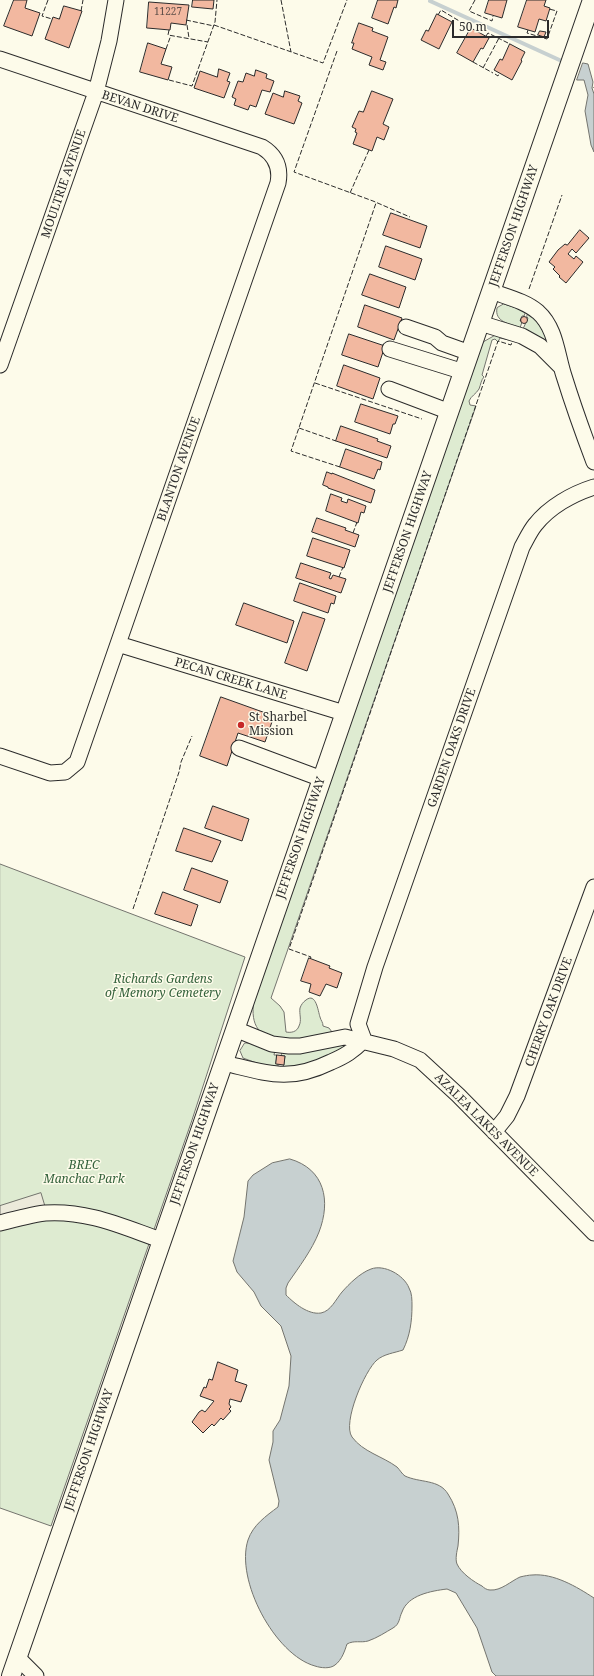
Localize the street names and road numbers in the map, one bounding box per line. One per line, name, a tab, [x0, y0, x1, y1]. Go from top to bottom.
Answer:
street label: BEVAN DRIVE	[100, 88, 180, 126]
street label: MOULTRIE AVENUE	[39, 128, 89, 240]
street label: JEFFERSON HIGHWAY	[486, 163, 542, 289]
street label: BLANTON AVENUE	[154, 415, 204, 523]
street label: JEFFERSON HIGHWAY	[380, 469, 436, 595]
street label: PECAN CREEK LANE	[173, 655, 289, 703]
street label: GARDEN OAKS DRIVE	[425, 687, 479, 809]
street label: JEFFERSON HIGHWAY	[273, 775, 329, 901]
street label: CHERRY OAK DRIVE	[522, 955, 576, 1069]
street label: AZALEA LAKES AVENUE	[431, 1070, 541, 1180]
street label: JEFFERSON HIGHWAY	[167, 1081, 223, 1207]
street label: JEFFERSON HIGHWAY	[61, 1387, 117, 1513]

